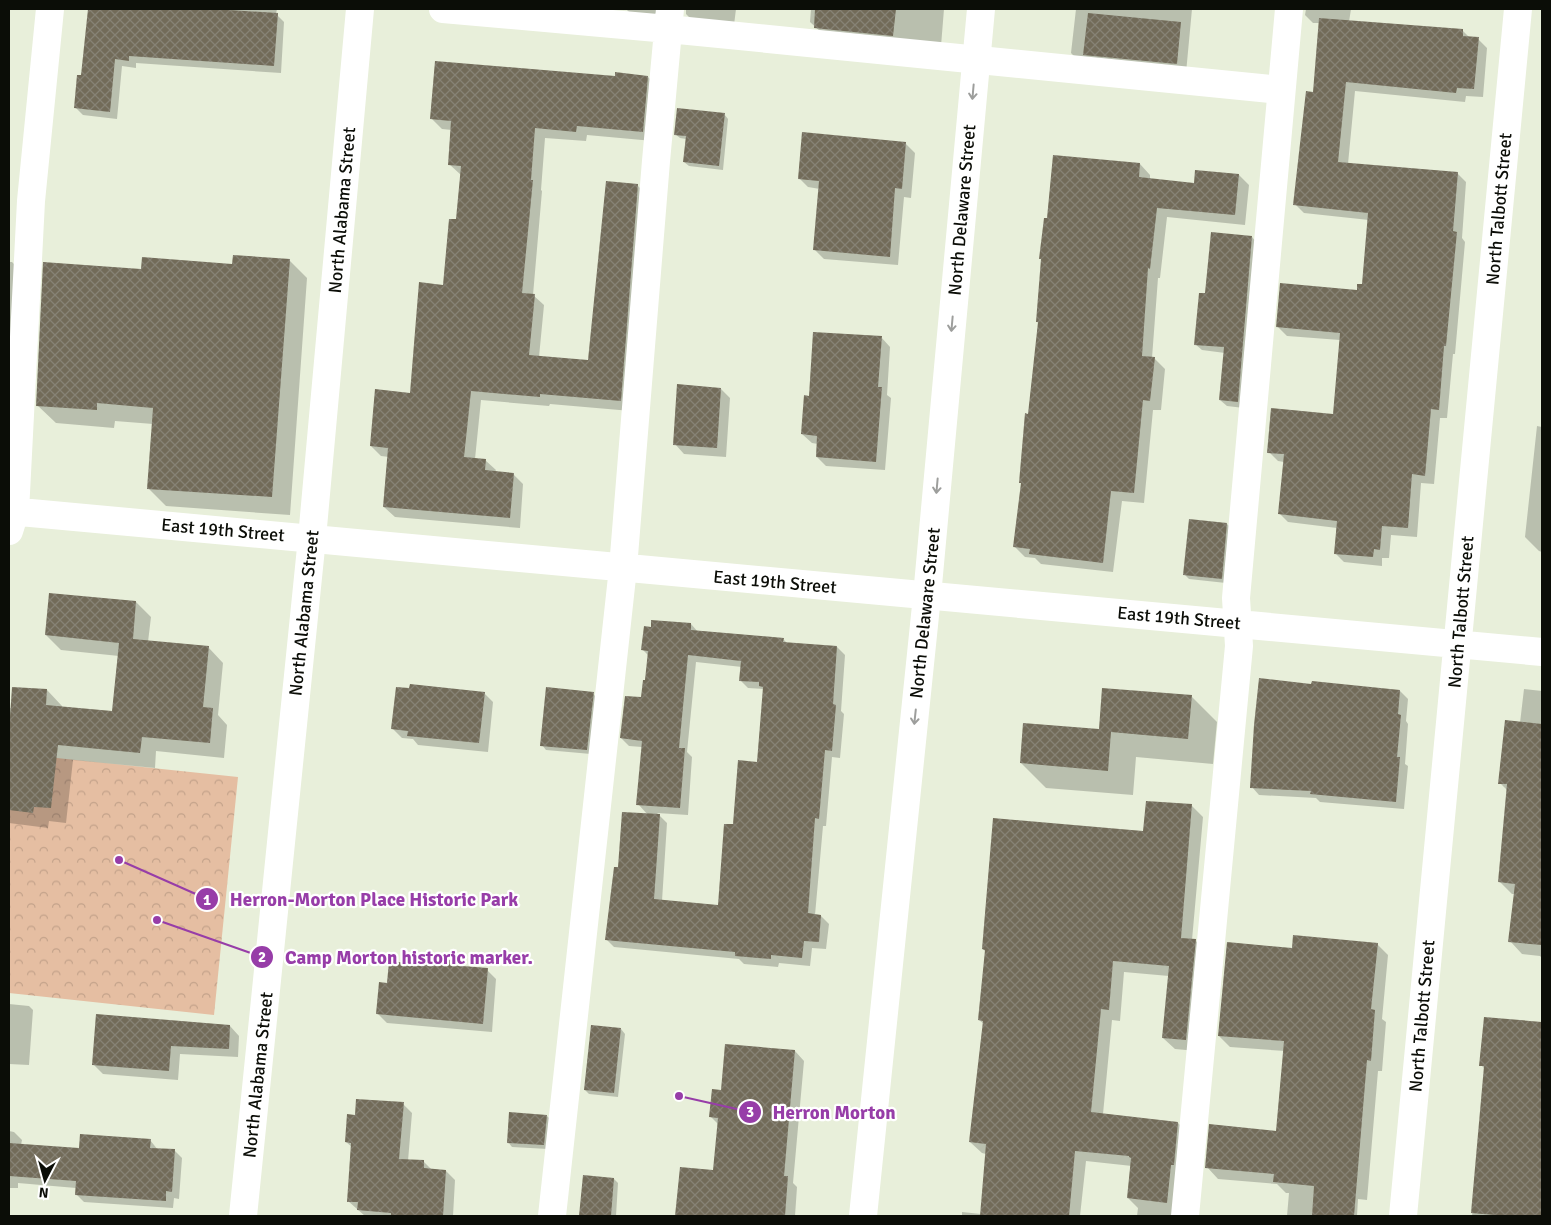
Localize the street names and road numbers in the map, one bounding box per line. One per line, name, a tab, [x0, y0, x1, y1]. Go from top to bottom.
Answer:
street label: North Delaware Street	[944, 124, 980, 296]
street label: North Alabama Street	[324, 126, 360, 294]
street label: North Talbott Street	[1481, 132, 1517, 286]
street label: East 19th Street	[160, 514, 286, 546]
street label: North Delaware Street	[905, 526, 945, 700]
street label: North Alabama Street	[284, 529, 324, 697]
street label: North Talbott Street	[1443, 535, 1479, 689]
street label: East 19th Street	[712, 566, 838, 598]
street label: East 19th Street	[1116, 602, 1242, 634]
street label: North Talbott Street	[1404, 939, 1440, 1093]
street label: North Alabama Street	[238, 991, 278, 1159]

